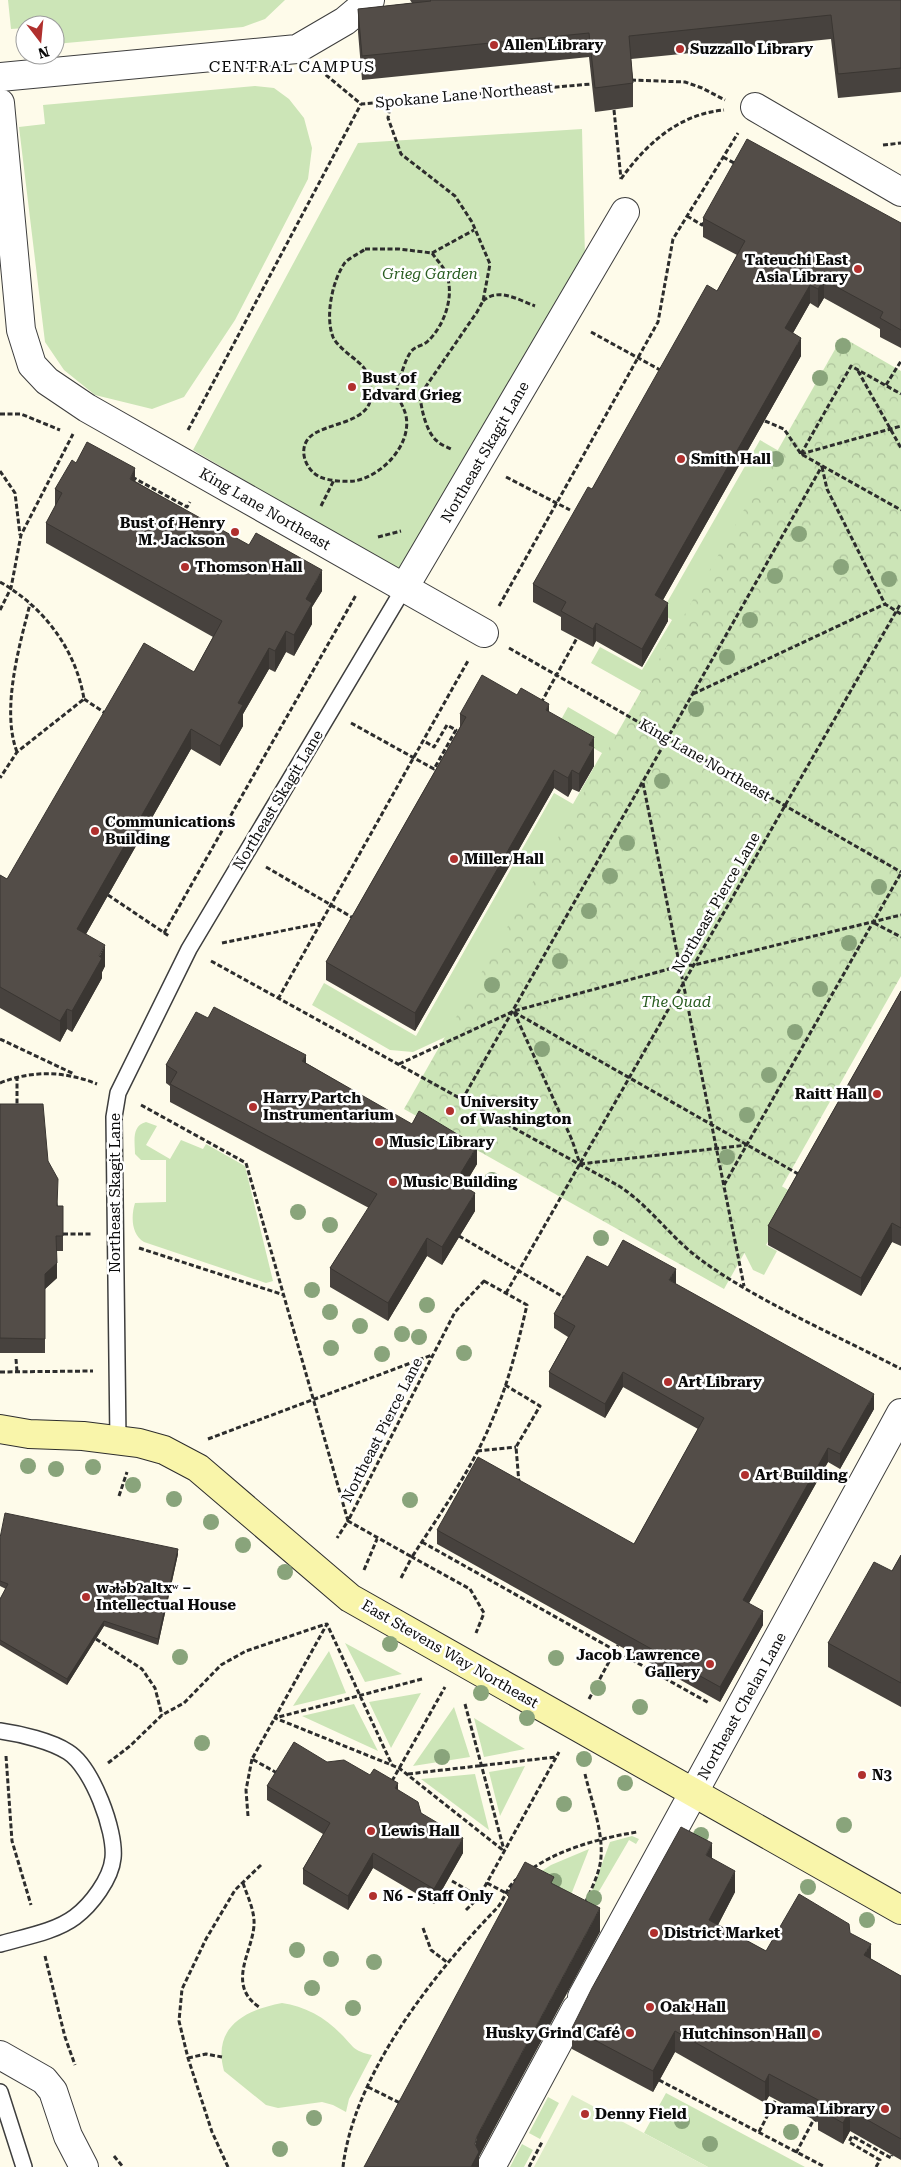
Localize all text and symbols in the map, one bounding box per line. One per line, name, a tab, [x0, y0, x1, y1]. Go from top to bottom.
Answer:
north arrow	[15, 15, 65, 65]
place label: Allen Library	[504, 36, 604, 54]
marker: Allen Library	[488, 39, 500, 51]
place label: Suzzallo Library	[690, 40, 813, 58]
text: N	[36, 43, 51, 62]
marker: Suzzallo Library	[674, 43, 686, 55]
district label: CENTRAL CAMPUS	[209, 57, 375, 76]
street label: Spokane Lane Northeast	[374, 78, 554, 112]
place label: Tateuchi East Asia Library	[744, 251, 848, 286]
marker: Tateuchi East Asia Library	[852, 263, 864, 275]
park label: Grieg Garden	[382, 265, 478, 283]
place label: Bust of Edvard Grieg	[362, 369, 462, 404]
street label: Northeast Skagit Lane	[437, 378, 533, 526]
marker: Bust of Edvard Grieg	[346, 381, 358, 393]
place label: Smith Hall	[691, 450, 771, 468]
marker: Smith Hall	[675, 453, 687, 465]
street label: King Lane Northeast	[196, 464, 334, 554]
place label: Bust of Henry M. Jackson	[120, 514, 225, 549]
marker: Bust of Henry M. Jackson	[229, 526, 241, 538]
place label: Thomson Hall	[195, 558, 302, 576]
marker: Thomson Hall	[179, 561, 191, 573]
street label: King Lane Northeast	[636, 715, 774, 805]
street label: Northeast Skagit Lane	[229, 727, 327, 873]
place label: Communications Building	[105, 813, 235, 848]
marker: Communications Building	[89, 825, 101, 837]
street label: Northeast Pierce Lane	[668, 829, 764, 977]
place label: Miller Hall	[464, 850, 544, 868]
marker: Miller Hall	[448, 853, 460, 865]
park label: The Quad	[641, 993, 711, 1011]
place label: Raitt Hall	[795, 1085, 867, 1103]
marker: Raitt Hall	[871, 1088, 883, 1100]
place label: Harry Partch Instrumentarium	[263, 1089, 394, 1124]
place label: University of Washington	[460, 1093, 572, 1128]
marker: Harry Partch Instrumentarium	[247, 1101, 259, 1113]
marker: University of Washington	[444, 1105, 456, 1117]
street label: Northeast Skagit Lane	[106, 1113, 124, 1273]
place label: Music Library	[389, 1133, 495, 1151]
marker: Music Library	[373, 1136, 385, 1148]
place label: Music Building	[403, 1173, 518, 1191]
marker: Music Building	[387, 1176, 399, 1188]
street label: Northeast Pierce Lane	[338, 1355, 426, 1505]
place label: Art Library	[678, 1373, 762, 1391]
marker: Art Library	[662, 1376, 674, 1388]
place label: Art Building	[755, 1466, 848, 1484]
marker: Art Building	[739, 1469, 751, 1481]
place label: wǝɫǝbʔaltxʷ – Intellectual House	[96, 1579, 236, 1614]
marker: wǝɫǝbʔaltxʷ – Intellectual House	[80, 1591, 92, 1603]
street label: East Stevens Way Northeast	[358, 1596, 542, 1712]
street label: Northeast Chelan Lane	[694, 1629, 790, 1783]
place label: Jacob Lawrence Gallery	[576, 1646, 700, 1681]
marker: Jacob Lawrence Gallery	[704, 1658, 716, 1670]
place label: N3	[872, 1766, 893, 1784]
marker: N3	[856, 1769, 868, 1781]
place label: Lewis Hall	[381, 1822, 460, 1840]
marker: Lewis Hall	[365, 1825, 377, 1837]
place label: N6 - Staff Only	[383, 1887, 493, 1905]
marker: N6 - Staff Only	[367, 1890, 379, 1902]
place label: District Market	[664, 1924, 780, 1942]
marker: District Market	[648, 1927, 660, 1939]
place label: Oak Hall	[660, 1998, 726, 2016]
marker: Oak Hall	[644, 2001, 656, 2013]
place label: Husky Grind Café	[485, 2024, 620, 2042]
place label: Hutchinson Hall	[682, 2025, 806, 2043]
marker: Husky Grind Café	[624, 2027, 636, 2039]
marker: Hutchinson Hall	[810, 2028, 822, 2040]
place label: Drama Library	[764, 2100, 875, 2118]
marker: Drama Library	[879, 2103, 891, 2115]
place label: Denny Field	[595, 2105, 687, 2123]
marker: Denny Field	[579, 2108, 591, 2120]

